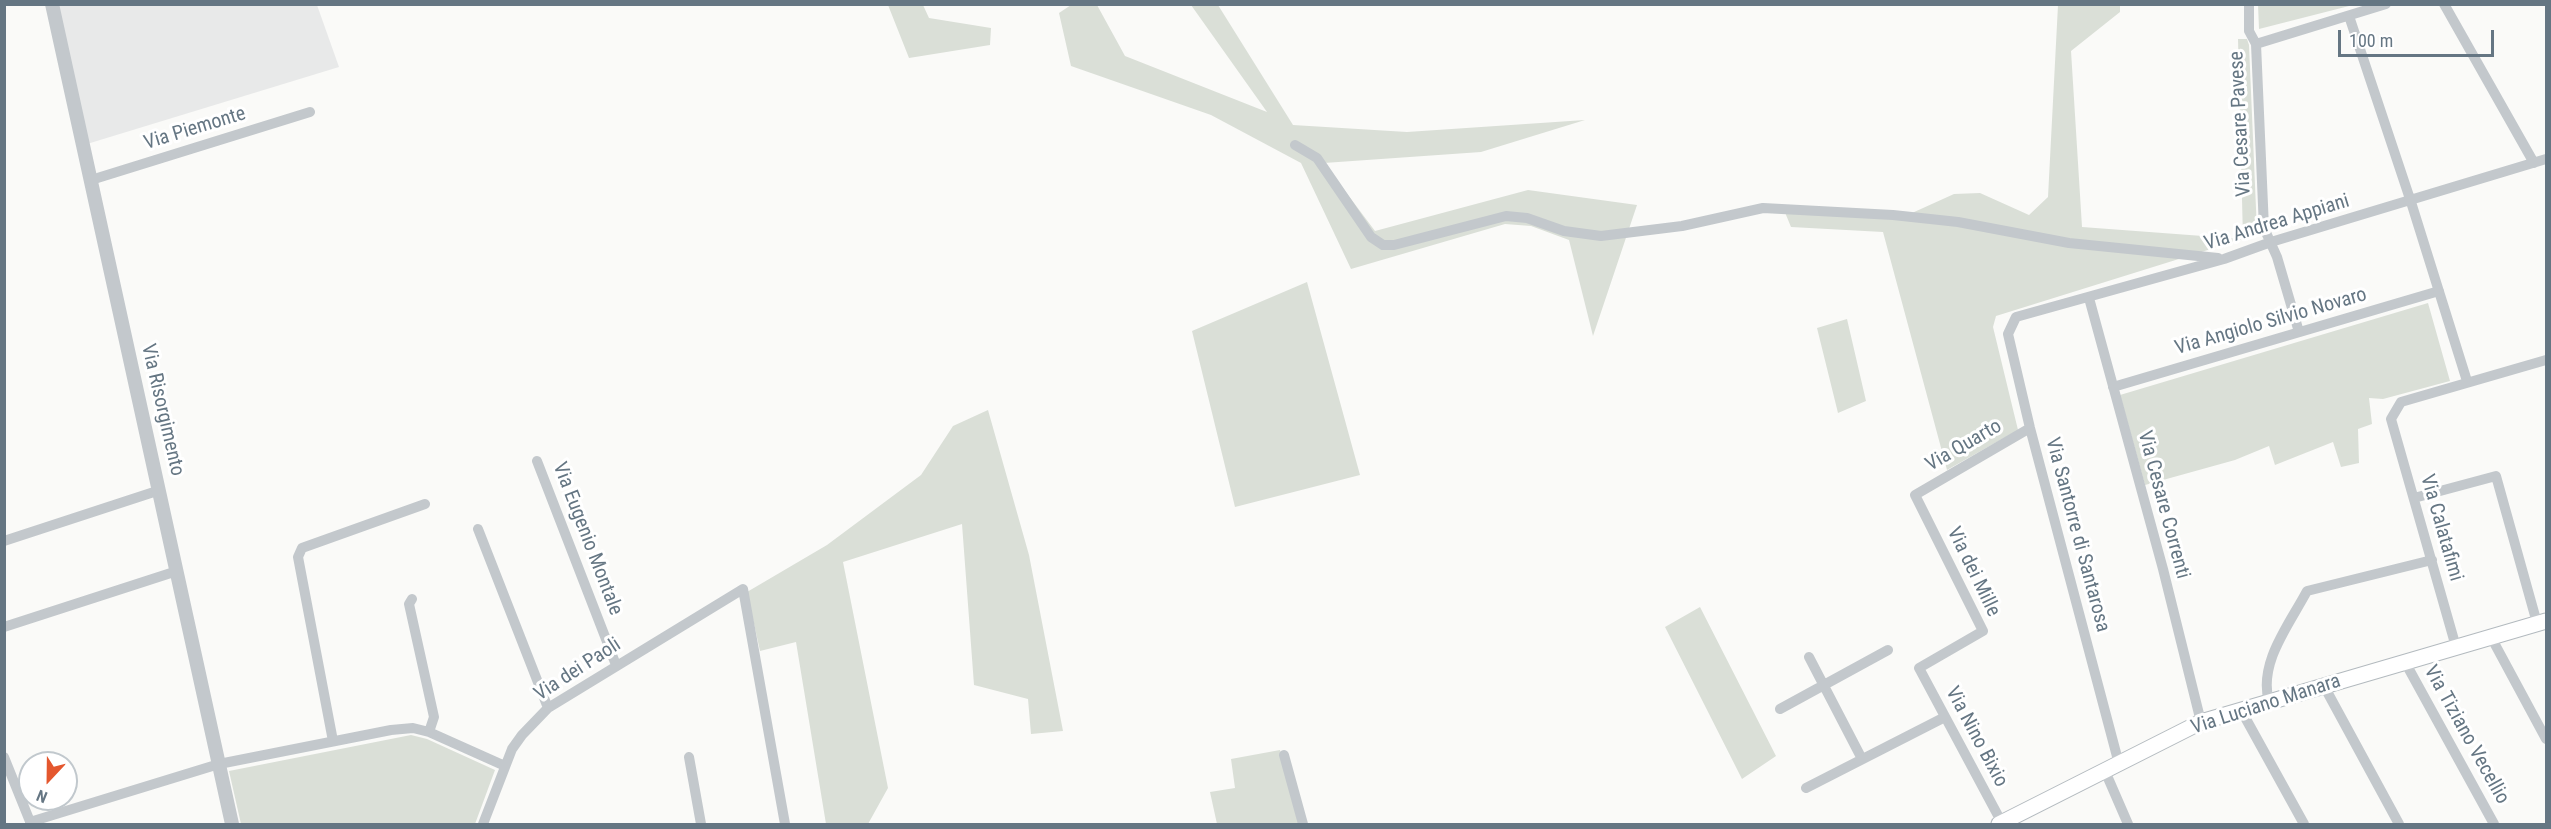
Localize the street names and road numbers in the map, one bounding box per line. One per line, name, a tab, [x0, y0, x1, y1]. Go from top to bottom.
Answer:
street label: Via Cesare Pavese	[2225, 50, 2257, 198]
street label: Via Piemonte	[141, 102, 249, 156]
street label: Via Andrea Appiani	[2202, 190, 2352, 256]
street label: Via Angiolo Silvio Novaro	[2172, 283, 2370, 361]
street label: Via Risorgimento	[135, 342, 189, 478]
street label: Via Quarto	[1922, 415, 2006, 477]
street label: Via Cesare Correnti	[2132, 428, 2194, 582]
street label: Via Santorre di Santarosa	[2039, 435, 2115, 635]
street label: Via Eugenio Montale	[547, 459, 627, 619]
street label: Via Calatafimi	[2414, 472, 2468, 584]
street label: Via dei Mille	[1941, 523, 2005, 621]
street label: Via dei Paoli	[530, 633, 626, 707]
street label: Via Tiziano Vecellio	[2418, 661, 2514, 809]
street label: Via Luciano Manara	[2188, 670, 2344, 740]
street label: Via Nino Bixio	[1940, 683, 2012, 791]

